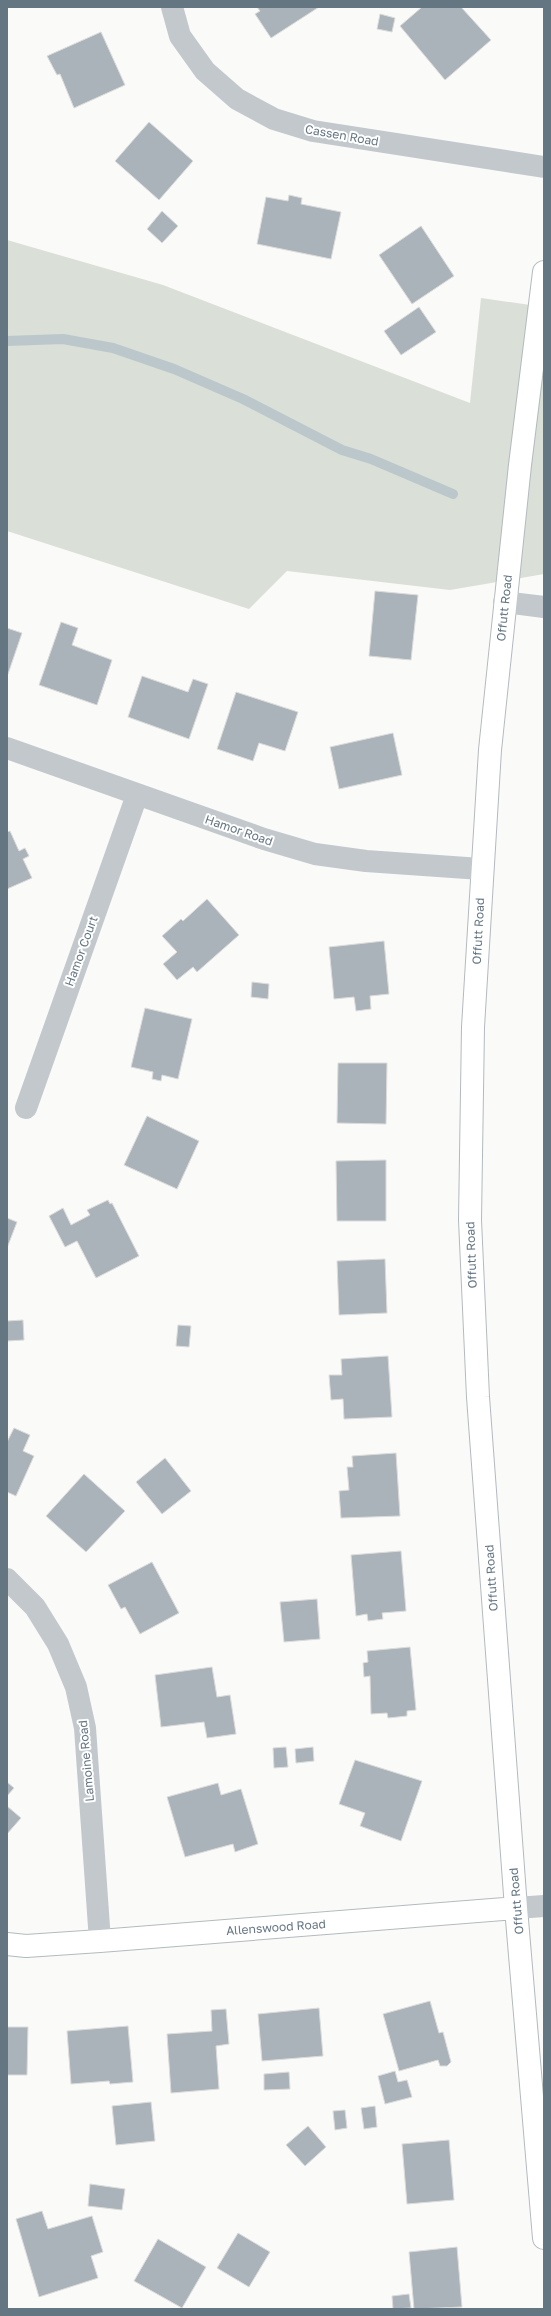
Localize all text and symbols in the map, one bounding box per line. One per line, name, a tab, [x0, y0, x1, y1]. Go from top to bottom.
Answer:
street label: Cassen Road	[304, 121, 380, 149]
street label: Offutt Road	[493, 574, 515, 642]
street label: Hamor Road	[203, 811, 275, 849]
street label: Offutt Road	[469, 897, 487, 965]
street label: Hamor Court	[61, 914, 101, 988]
street label: Offutt Road	[462, 1221, 480, 1289]
street label: Offutt Road	[481, 1544, 501, 1612]
street label: Lamoine Road	[75, 1720, 97, 1802]
street label: Offutt Road	[506, 1867, 526, 1935]
street label: Allenswood Road	[226, 1916, 326, 1938]

